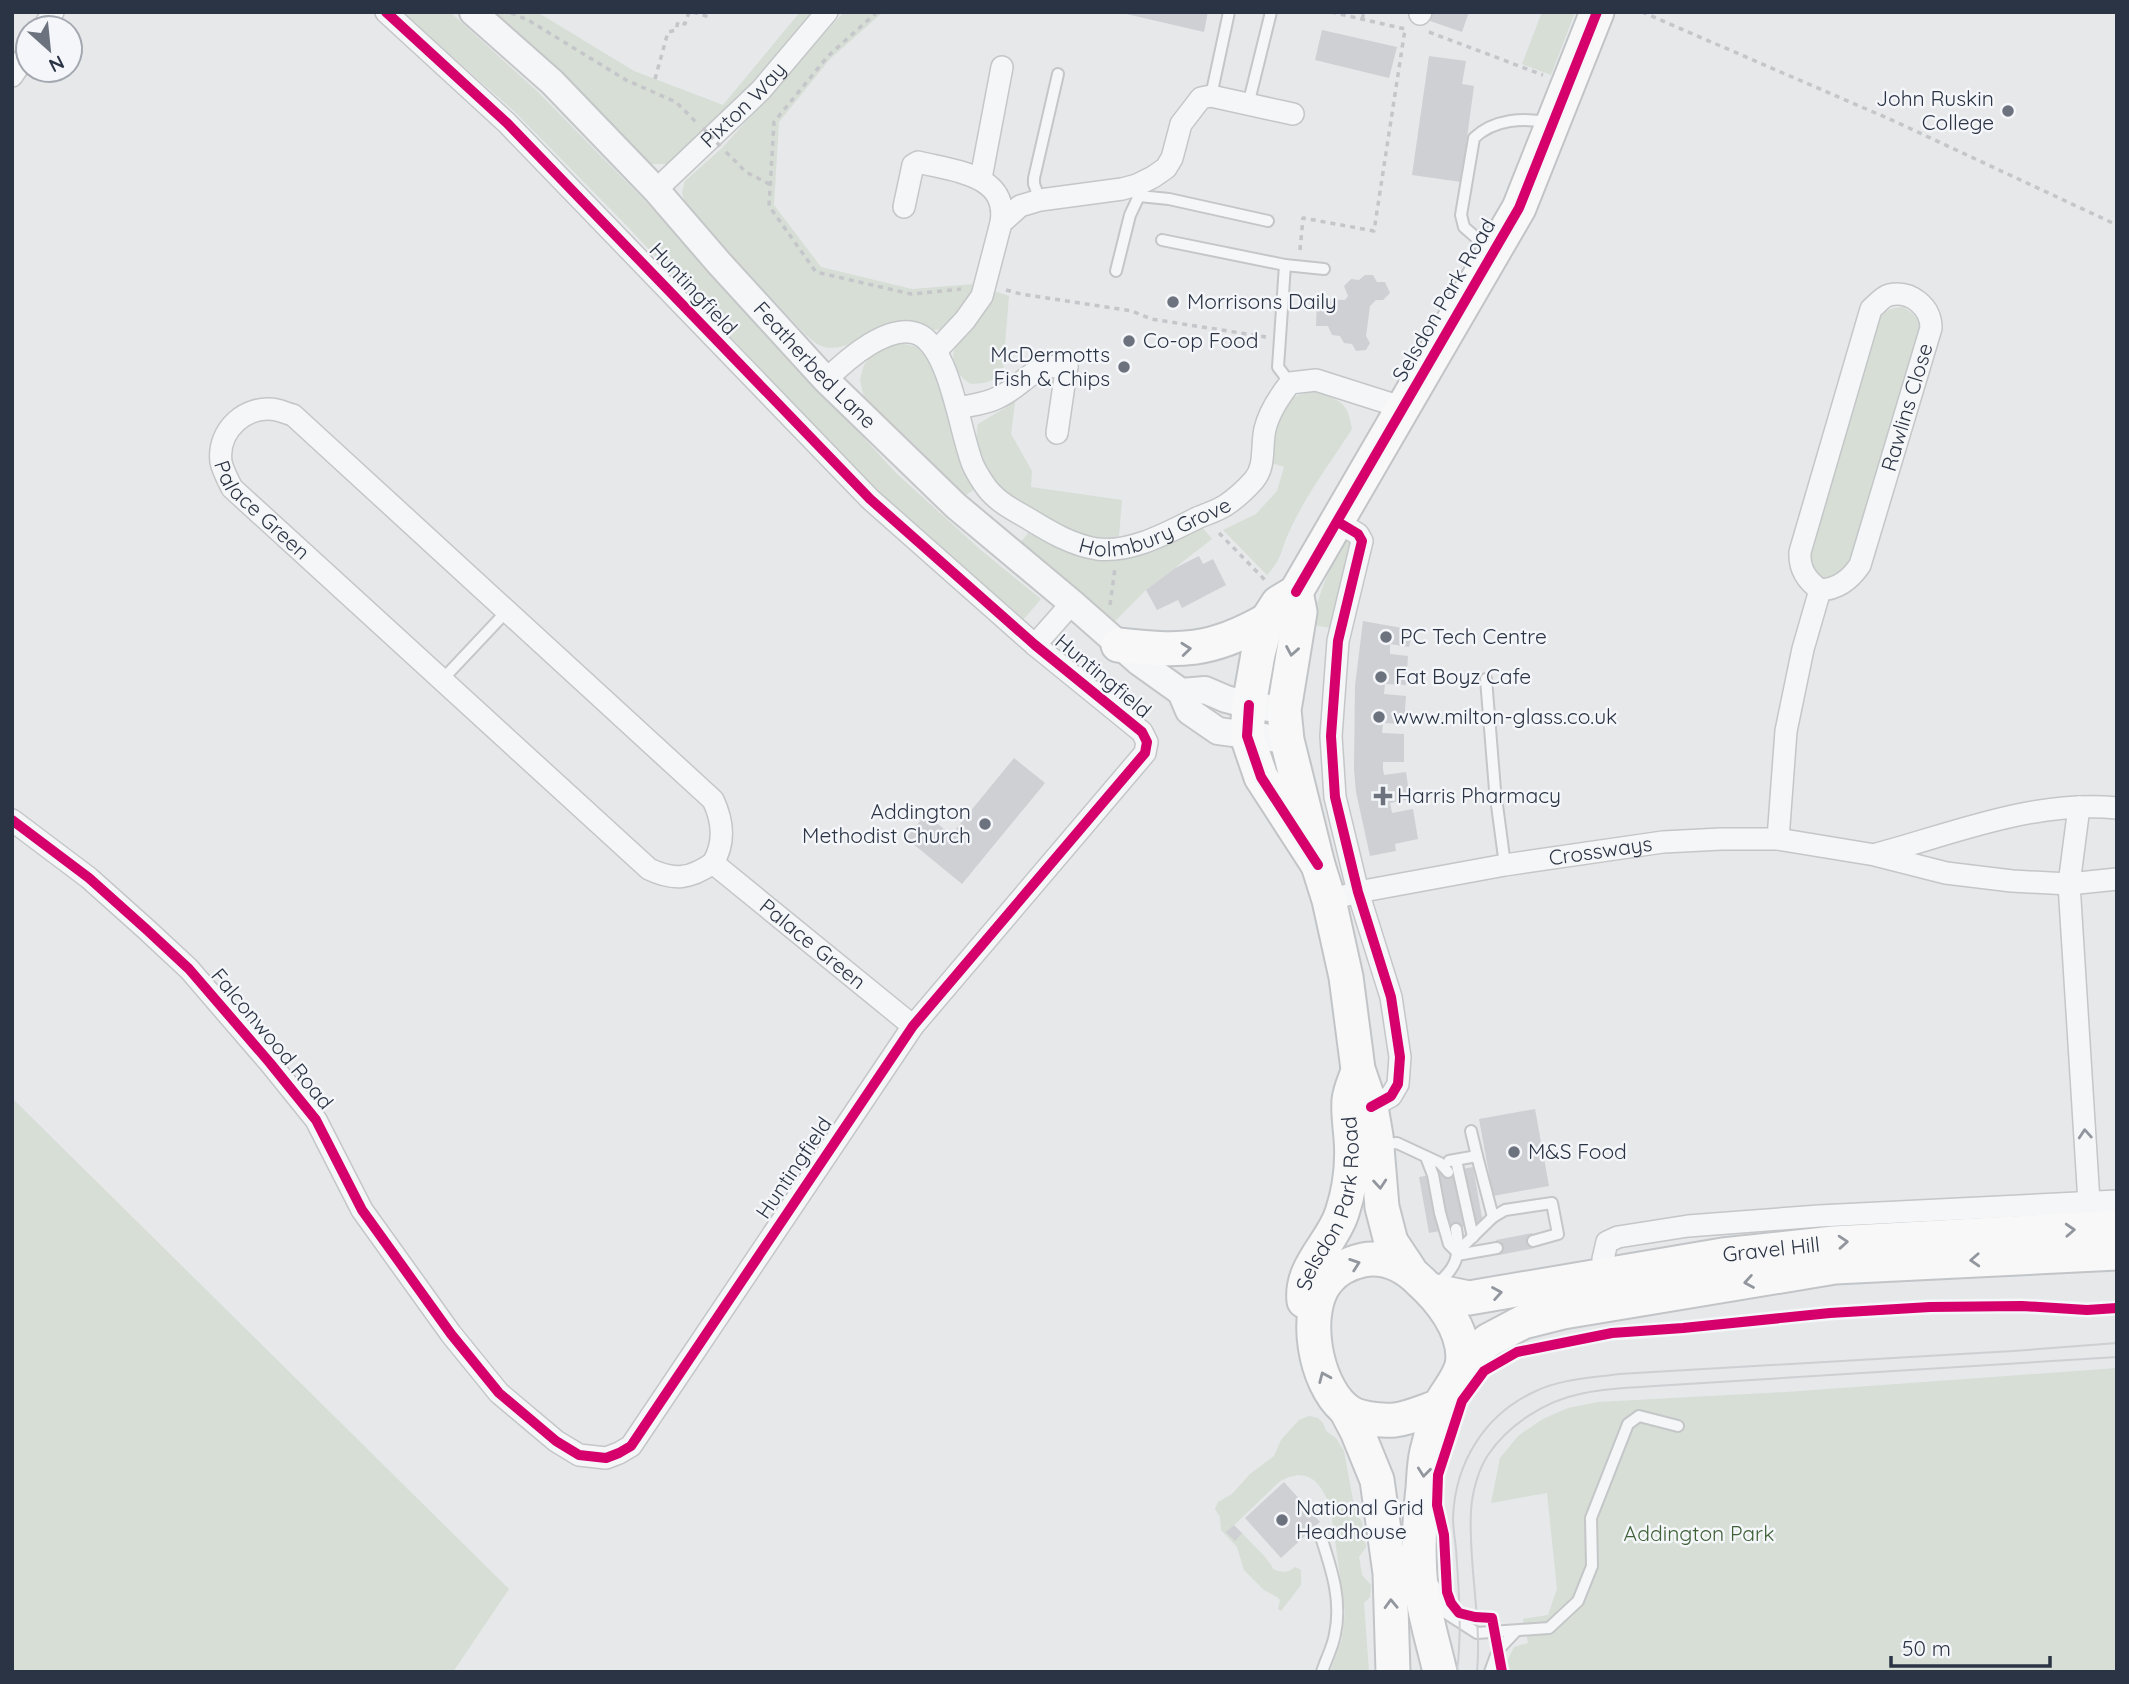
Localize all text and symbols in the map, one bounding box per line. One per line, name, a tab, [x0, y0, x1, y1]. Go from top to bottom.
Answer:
north arrow	[14, 14, 84, 84]
text: N	[45, 50, 68, 78]
street label: Pixton Way	[695, 56, 791, 153]
place label: John Ruskin College	[1876, 85, 1994, 135]
marker: John Ruskin College	[2000, 103, 2016, 119]
street label: Selsdon Park Road	[1386, 213, 1500, 386]
street label: Huntingfield	[644, 237, 743, 340]
place label: Morrisons Daily	[1187, 288, 1337, 314]
marker: Morrisons Daily	[1165, 294, 1181, 310]
street label: Featherbed Lane	[749, 296, 882, 434]
place label: Co-op Food	[1143, 327, 1258, 353]
marker: Co-op Food	[1121, 333, 1137, 349]
street label: Rawlins Close	[1875, 340, 1938, 474]
place label: McDermotts Fish & Chips	[990, 341, 1110, 391]
marker: McDermotts Fish & Chips	[1116, 359, 1132, 375]
street label: Palace Green	[209, 457, 316, 565]
street label: Holmbury Grove	[1076, 491, 1236, 562]
place label: PC Tech Centre	[1400, 623, 1547, 649]
street label: Huntingfield	[1050, 628, 1157, 723]
marker: PC Tech Centre	[1378, 629, 1394, 645]
one-way arrow	[1180, 641, 1192, 656]
one-way arrow	[1285, 645, 1300, 657]
place label: Fat Boyz Cafe	[1395, 663, 1531, 689]
marker: Fat Boyz Cafe	[1373, 669, 1389, 685]
place label: www.milton-glass.co.uk	[1393, 703, 1617, 729]
marker: www.milton-glass.co.uk	[1371, 709, 1387, 725]
place label: Harris Pharmacy	[1397, 782, 1561, 808]
marker: Harris Pharmacy	[1375, 788, 1391, 804]
place label: Addington Methodist Church	[802, 798, 971, 848]
marker: Addington Methodist Church	[977, 816, 993, 832]
street label: Crossways	[1547, 830, 1654, 870]
street label: Palace Green	[755, 892, 872, 994]
street label: Falconwood Road	[206, 962, 339, 1114]
street label: Huntingfield	[750, 1112, 837, 1223]
street label: Selsdon Park Road	[1290, 1115, 1364, 1293]
one-way arrow	[2078, 1128, 2093, 1139]
place label: M&S Food	[1528, 1138, 1627, 1164]
marker: M&S Food	[1506, 1144, 1522, 1160]
one-way arrow	[1372, 1179, 1387, 1190]
one-way arrow	[2065, 1222, 2076, 1237]
street label: Gravel Hill	[1721, 1231, 1821, 1267]
one-way arrow	[1838, 1235, 1849, 1250]
one-way arrow	[1969, 1252, 1980, 1267]
one-way arrow	[1348, 1258, 1360, 1272]
one-way arrow	[1743, 1274, 1755, 1289]
one-way arrow	[1491, 1287, 1503, 1302]
one-way arrow	[1318, 1371, 1332, 1384]
one-way arrow	[1417, 1466, 1432, 1478]
place label: National Grid Headhouse	[1296, 1494, 1424, 1544]
marker: National Grid Headhouse	[1274, 1512, 1290, 1528]
park label: Addington Park	[1624, 1520, 1774, 1546]
one-way arrow	[1384, 1598, 1399, 1609]
scale bar	[1891, 1624, 2050, 1668]
text: 50 m	[1902, 1635, 1951, 1661]

